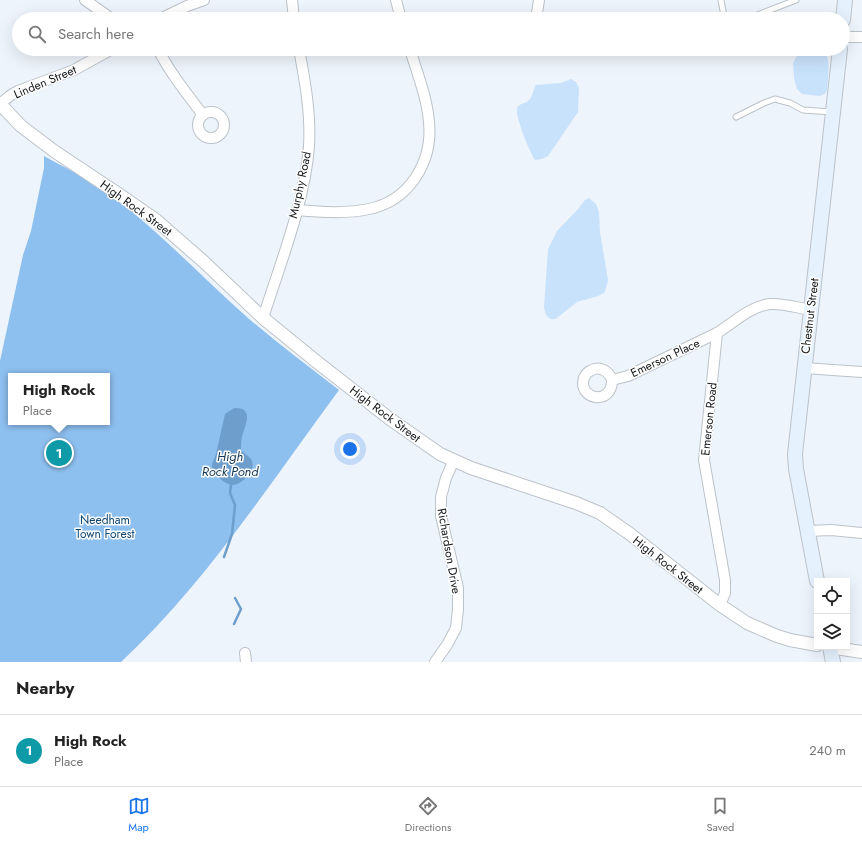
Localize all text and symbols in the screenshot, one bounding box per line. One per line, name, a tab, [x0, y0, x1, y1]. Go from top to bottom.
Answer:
search box	[12, 12, 850, 56]
icon: search	[26, 23, 48, 45]
text: Search here	[58, 23, 134, 45]
street label: Linden Street	[11, 61, 79, 103]
street label: Murphy Road	[284, 150, 316, 220]
street label: High Rock Street	[96, 176, 176, 240]
street label: Chestnut Street	[796, 277, 824, 355]
street label: Emerson Place	[627, 334, 703, 382]
popup	[8, 373, 110, 425]
text: High Rock	[23, 379, 95, 401]
street label: High Rock Street	[346, 381, 424, 447]
street label: Emerson Road	[696, 382, 722, 456]
text: Place	[23, 401, 52, 420]
pin: 1	[46, 438, 72, 468]
your location	[340, 439, 360, 459]
water label: High Rock Pond	[202, 447, 259, 481]
street label: Richardson Drive	[433, 507, 465, 595]
park label: Needham Town Forest	[76, 511, 135, 543]
street label: High Rock Street	[629, 532, 707, 598]
map controls	[814, 578, 850, 650]
button: locate	[814, 578, 850, 614]
button: layers	[814, 614, 850, 650]
text: Nearby	[16, 676, 74, 700]
text: High Rock	[54, 730, 127, 752]
text: 1	[26, 741, 32, 760]
text: 240 m	[809, 741, 846, 760]
text: Place	[54, 752, 83, 771]
tab: Map	[128, 795, 150, 835]
tab: Directions	[405, 795, 451, 835]
tab: Saved	[707, 795, 734, 835]

